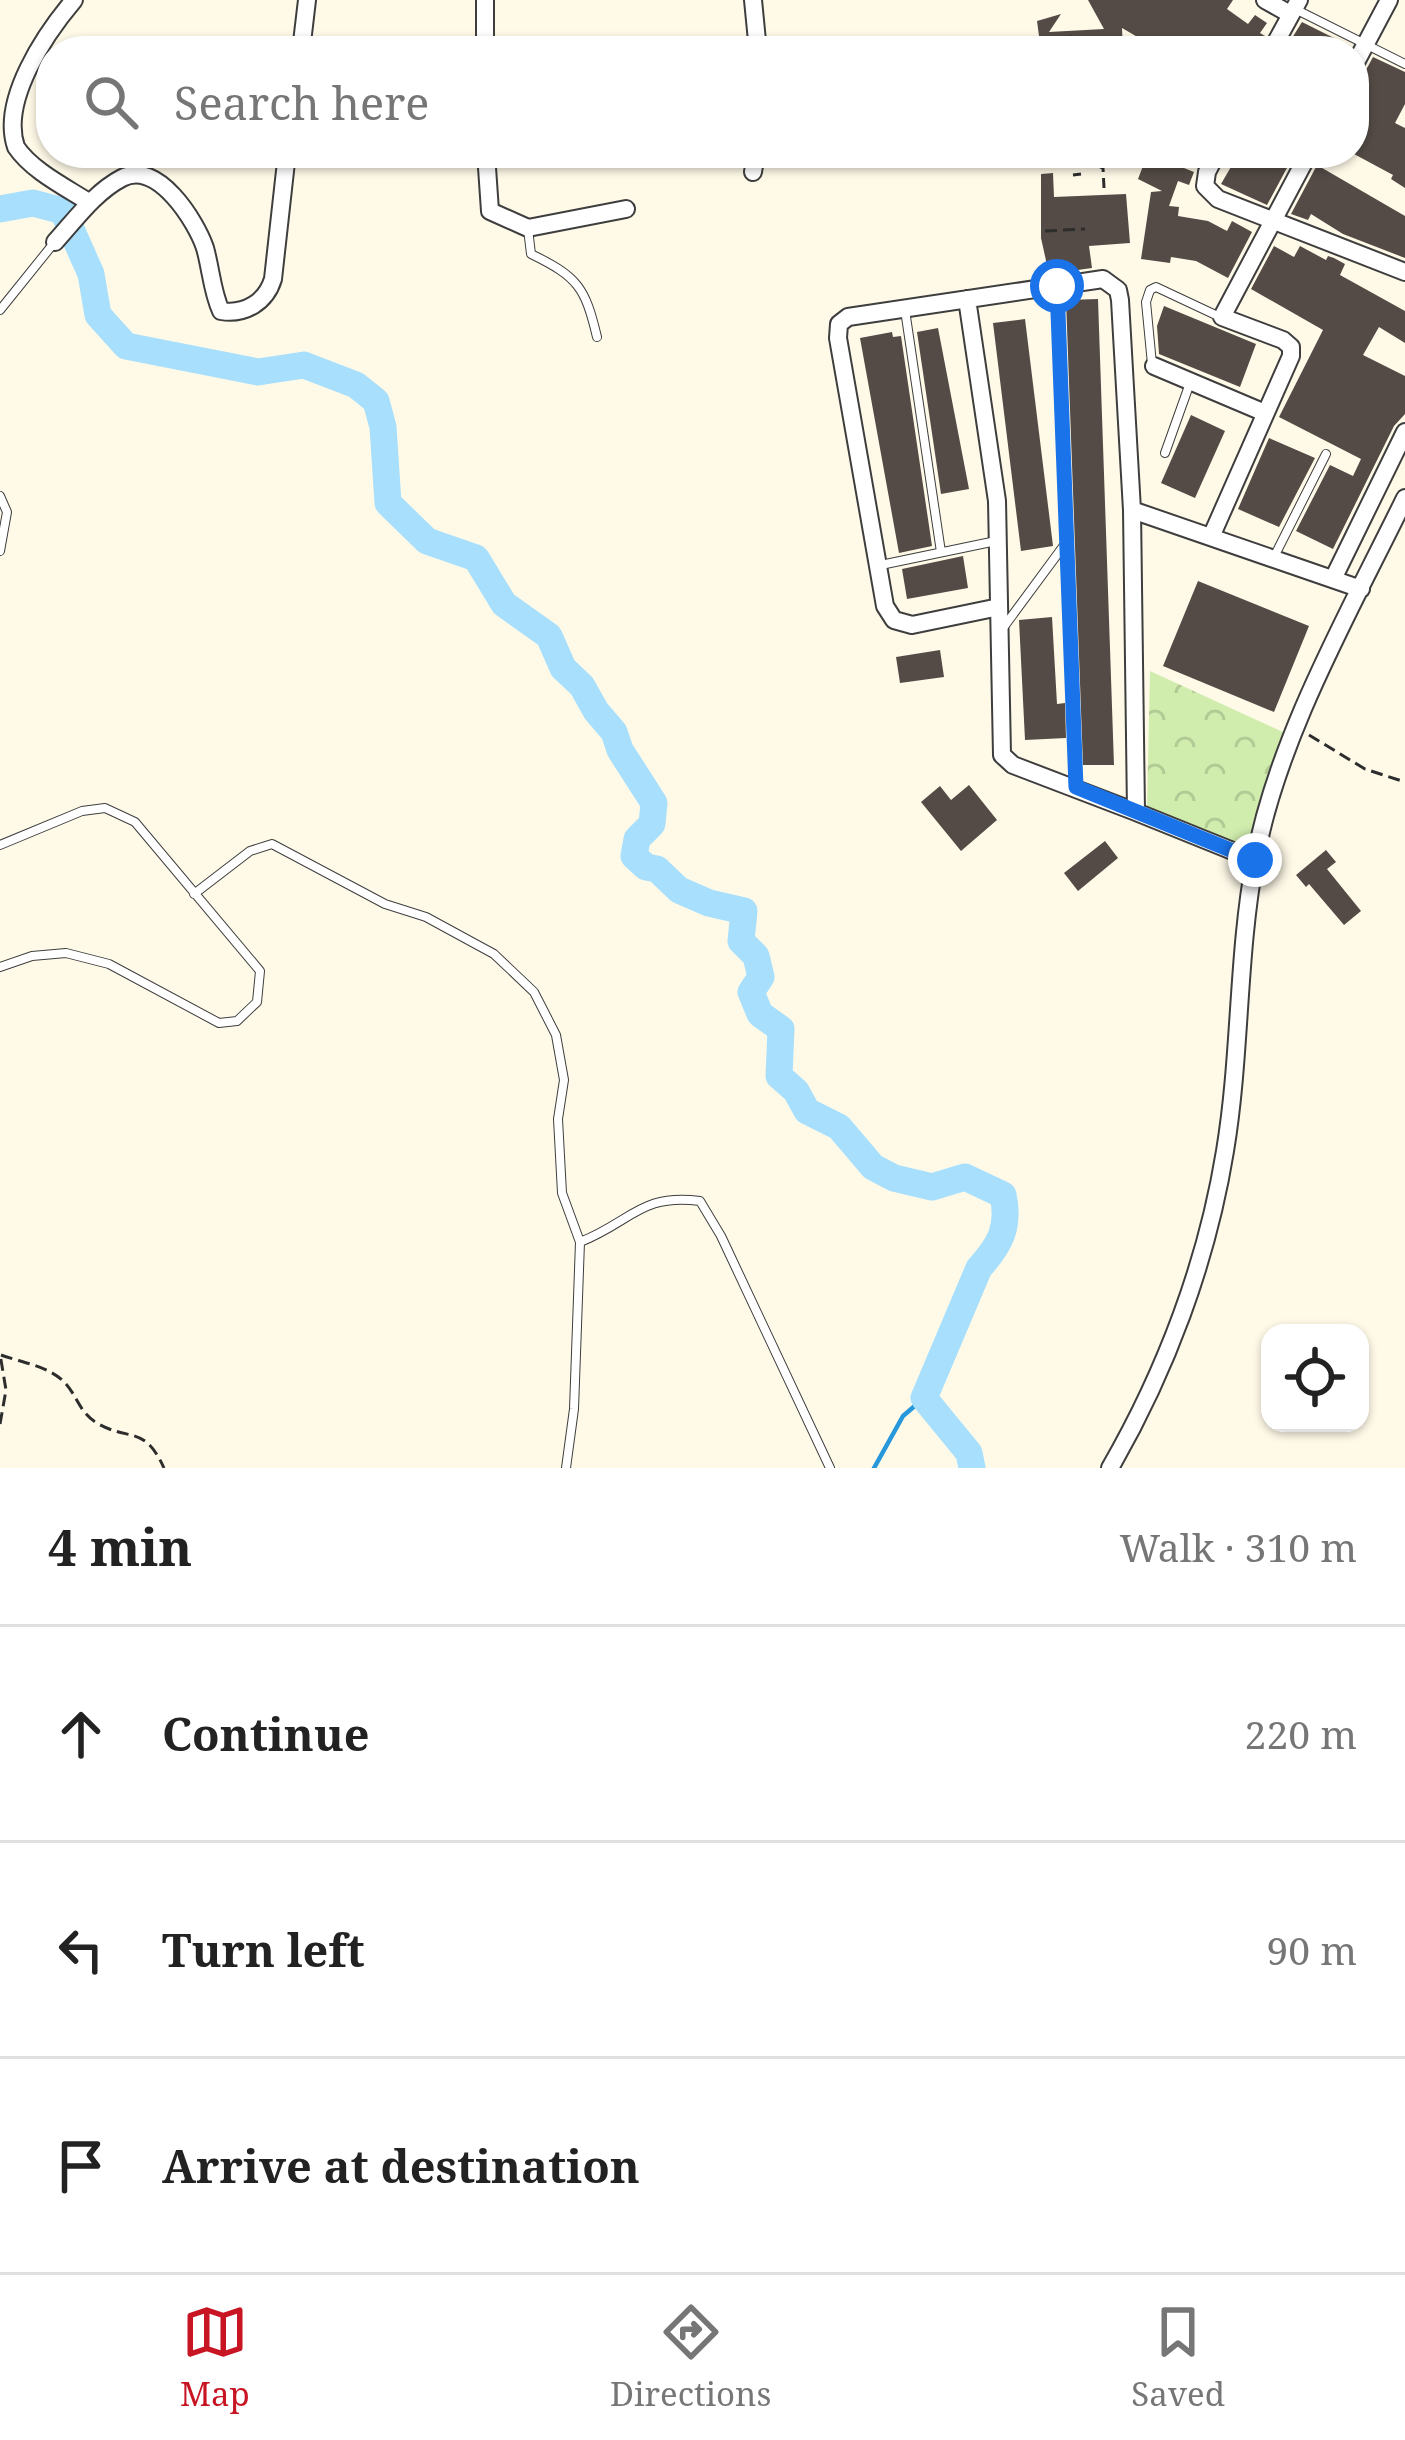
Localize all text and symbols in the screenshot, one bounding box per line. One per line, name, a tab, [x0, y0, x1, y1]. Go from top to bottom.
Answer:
search box	[36, 36, 1369, 168]
icon: search	[78, 69, 144, 135]
text: Search here	[174, 72, 429, 133]
route start	[1030, 259, 1084, 313]
route end	[1228, 833, 1282, 887]
map controls	[1261, 1324, 1369, 1432]
button: locate	[1261, 1324, 1369, 1432]
text: 4 min	[48, 1511, 192, 1581]
text: Walk · 310 m	[1120, 1520, 1357, 1573]
icon: ahead	[48, 1701, 114, 1767]
text: Continue	[162, 1703, 370, 1764]
text: 220 m	[1245, 1707, 1357, 1760]
icon: left	[48, 1917, 114, 1983]
text: Turn left	[162, 1919, 365, 1980]
text: 90 m	[1266, 1923, 1357, 1976]
icon: arrive	[48, 2133, 114, 2199]
text: Arrive at destination	[162, 2135, 640, 2196]
tab: Map	[180, 2299, 250, 2416]
tab: Directions	[610, 2299, 771, 2416]
tab: Saved	[1131, 2299, 1225, 2416]

